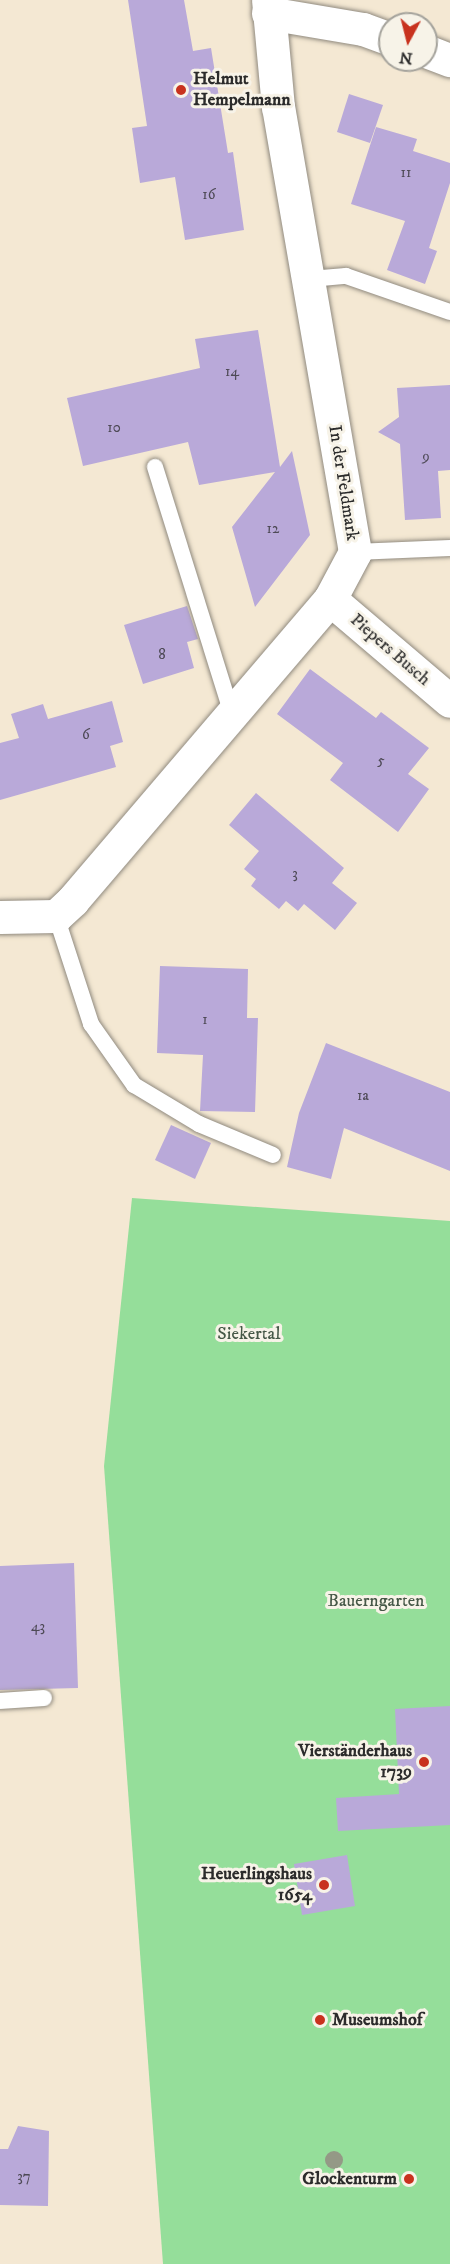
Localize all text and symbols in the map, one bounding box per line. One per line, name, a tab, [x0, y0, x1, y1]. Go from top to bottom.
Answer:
north arrow	[378, 12, 438, 72]
text: N	[398, 47, 414, 69]
place label: Helmut Hempelmann	[193, 69, 291, 112]
marker: Helmut Hempelmann	[174, 83, 188, 97]
house number: 11	[400, 164, 412, 182]
house number: 16	[202, 186, 216, 204]
house number: 14	[225, 363, 239, 381]
house number: 10	[107, 419, 121, 437]
street label: In der Feldmark	[323, 424, 363, 542]
house number: 9	[422, 448, 430, 466]
house number: 12	[267, 520, 279, 538]
street label: Piepers Busch	[346, 609, 434, 691]
house number: 8	[158, 646, 166, 664]
house number: 6	[82, 726, 90, 744]
house number: 5	[377, 752, 385, 770]
house number: 3	[292, 865, 298, 883]
house number: 1	[202, 1011, 208, 1029]
house number: 1a	[357, 1087, 369, 1105]
park label: Siekertal	[217, 1323, 281, 1345]
park label: Bauerngarten	[327, 1590, 425, 1612]
house number: 43	[31, 1618, 45, 1636]
place label: Vierständerhaus 1739	[298, 1741, 412, 1784]
marker: Vierständerhaus 1739	[417, 1755, 431, 1769]
place label: Heuerlingshaus 1654	[201, 1864, 312, 1906]
marker: Heuerlingshaus 1654	[317, 1878, 331, 1892]
place label: Museumshof	[332, 2009, 422, 2031]
marker: Museumshof	[313, 2013, 327, 2027]
house number: 37	[17, 2168, 31, 2186]
place label: Glockenturm	[302, 2168, 397, 2190]
marker: Glockenturm	[402, 2172, 416, 2186]

